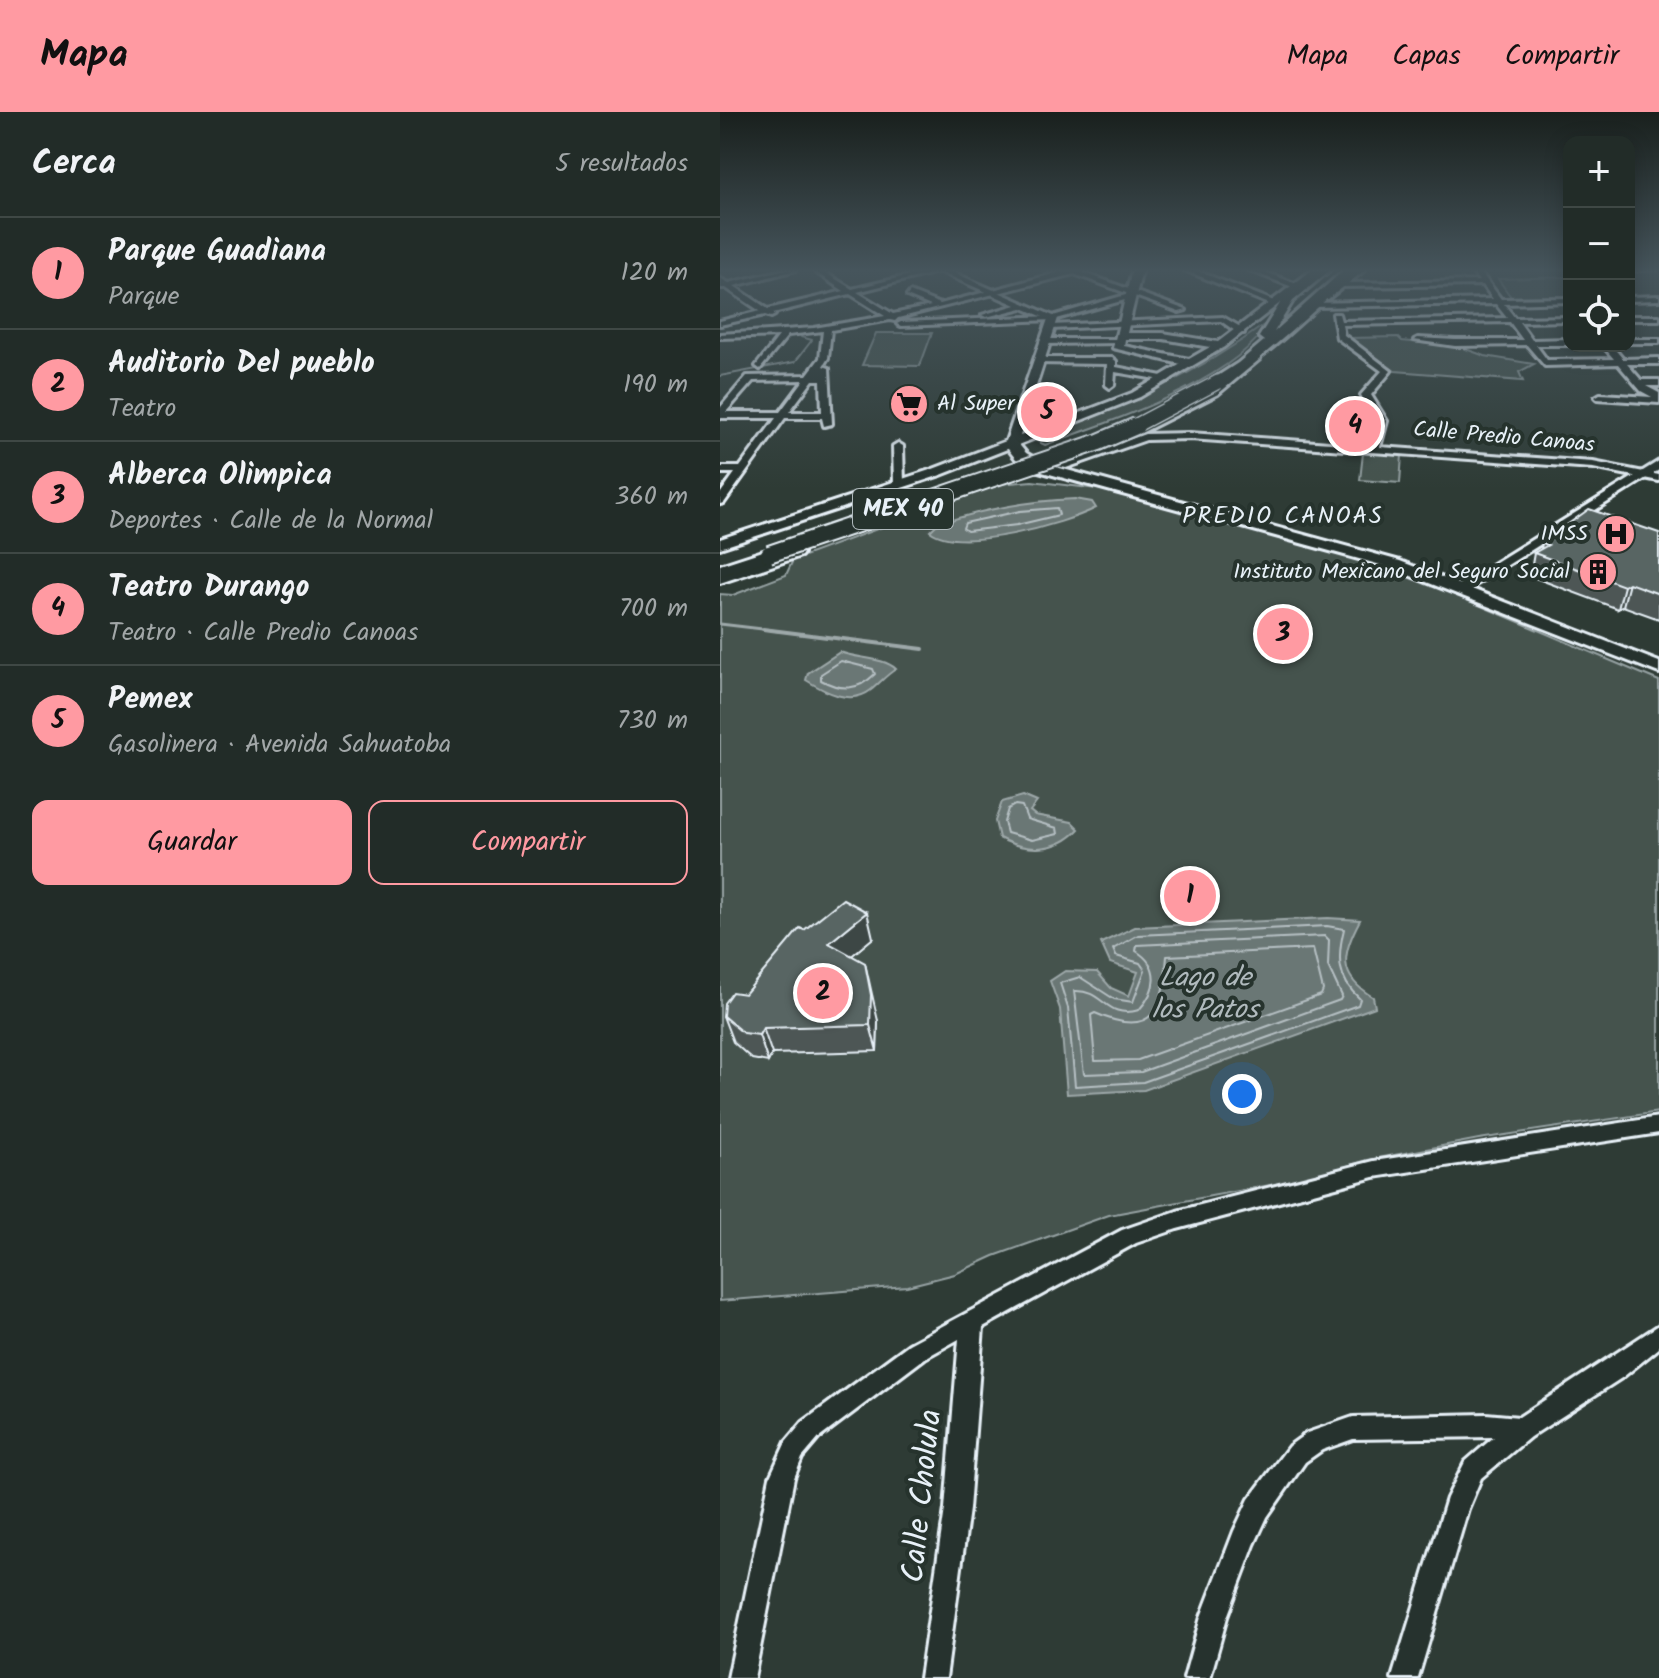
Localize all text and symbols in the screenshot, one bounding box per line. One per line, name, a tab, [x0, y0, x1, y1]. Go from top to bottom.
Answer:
text: Mapa	[40, 26, 128, 86]
text: Mapa	[1287, 34, 1348, 79]
text: Capas	[1392, 34, 1461, 79]
text: Compartir	[1505, 34, 1619, 79]
map controls	[1563, 136, 1635, 352]
button: +	[1563, 136, 1635, 208]
text: Cerca	[32, 137, 116, 191]
text: 5 resultados	[555, 143, 688, 185]
button: −	[1563, 208, 1635, 280]
text: Parque Guadiana	[108, 228, 326, 276]
text: 1	[54, 252, 62, 294]
text: 120 m	[621, 252, 688, 294]
text: Parque	[108, 276, 179, 318]
button: locate	[1563, 280, 1635, 352]
text: Auditorio Del pueblo	[108, 340, 375, 388]
text: 2	[50, 364, 66, 406]
text: 190 m	[623, 364, 688, 406]
pin: 5	[1021, 382, 1073, 442]
supermarket icon: Al Super	[888, 383, 930, 425]
place label: Al Super	[937, 387, 1016, 422]
text: Teatro	[108, 388, 176, 430]
pin: 4	[1329, 396, 1381, 456]
street label: Calle Predio Canoas	[1412, 413, 1597, 463]
text: Alberca Olimpica	[108, 452, 332, 500]
text: 3	[51, 476, 65, 518]
text: 360 m	[615, 476, 688, 518]
road number: MEX 40	[853, 489, 953, 529]
district label: PREDIO CANOAS	[1182, 497, 1384, 536]
text: Deportes · Calle de la Normal	[108, 500, 433, 542]
hospital icon: IMSS	[1595, 513, 1637, 555]
place label: IMSS	[1540, 517, 1588, 552]
building icon: Instituto Mexicano del Seguro Social	[1577, 551, 1619, 593]
place label: Instituto Mexicano del Seguro Social	[1233, 555, 1571, 590]
text: Teatro Durango	[108, 564, 309, 612]
text: 4	[51, 588, 65, 630]
text: 700 m	[619, 588, 688, 630]
pin: 3	[1257, 604, 1309, 664]
text: Teatro · Calle Predio Canoas	[108, 612, 418, 654]
text: Pemex	[108, 676, 193, 724]
text: 5	[51, 700, 65, 742]
text: 730 m	[617, 700, 688, 742]
text: Gasolinera · Avenida Sahuatoba	[108, 724, 451, 766]
button: Guardar	[32, 800, 352, 885]
button: Compartir	[368, 800, 688, 885]
pin: 1	[1164, 866, 1216, 926]
water label: Lago de los Patos	[1152, 956, 1261, 1033]
pin: 2	[797, 963, 849, 1023]
your location	[1222, 1074, 1262, 1114]
street label: Calle Cholula	[889, 1407, 957, 1585]

